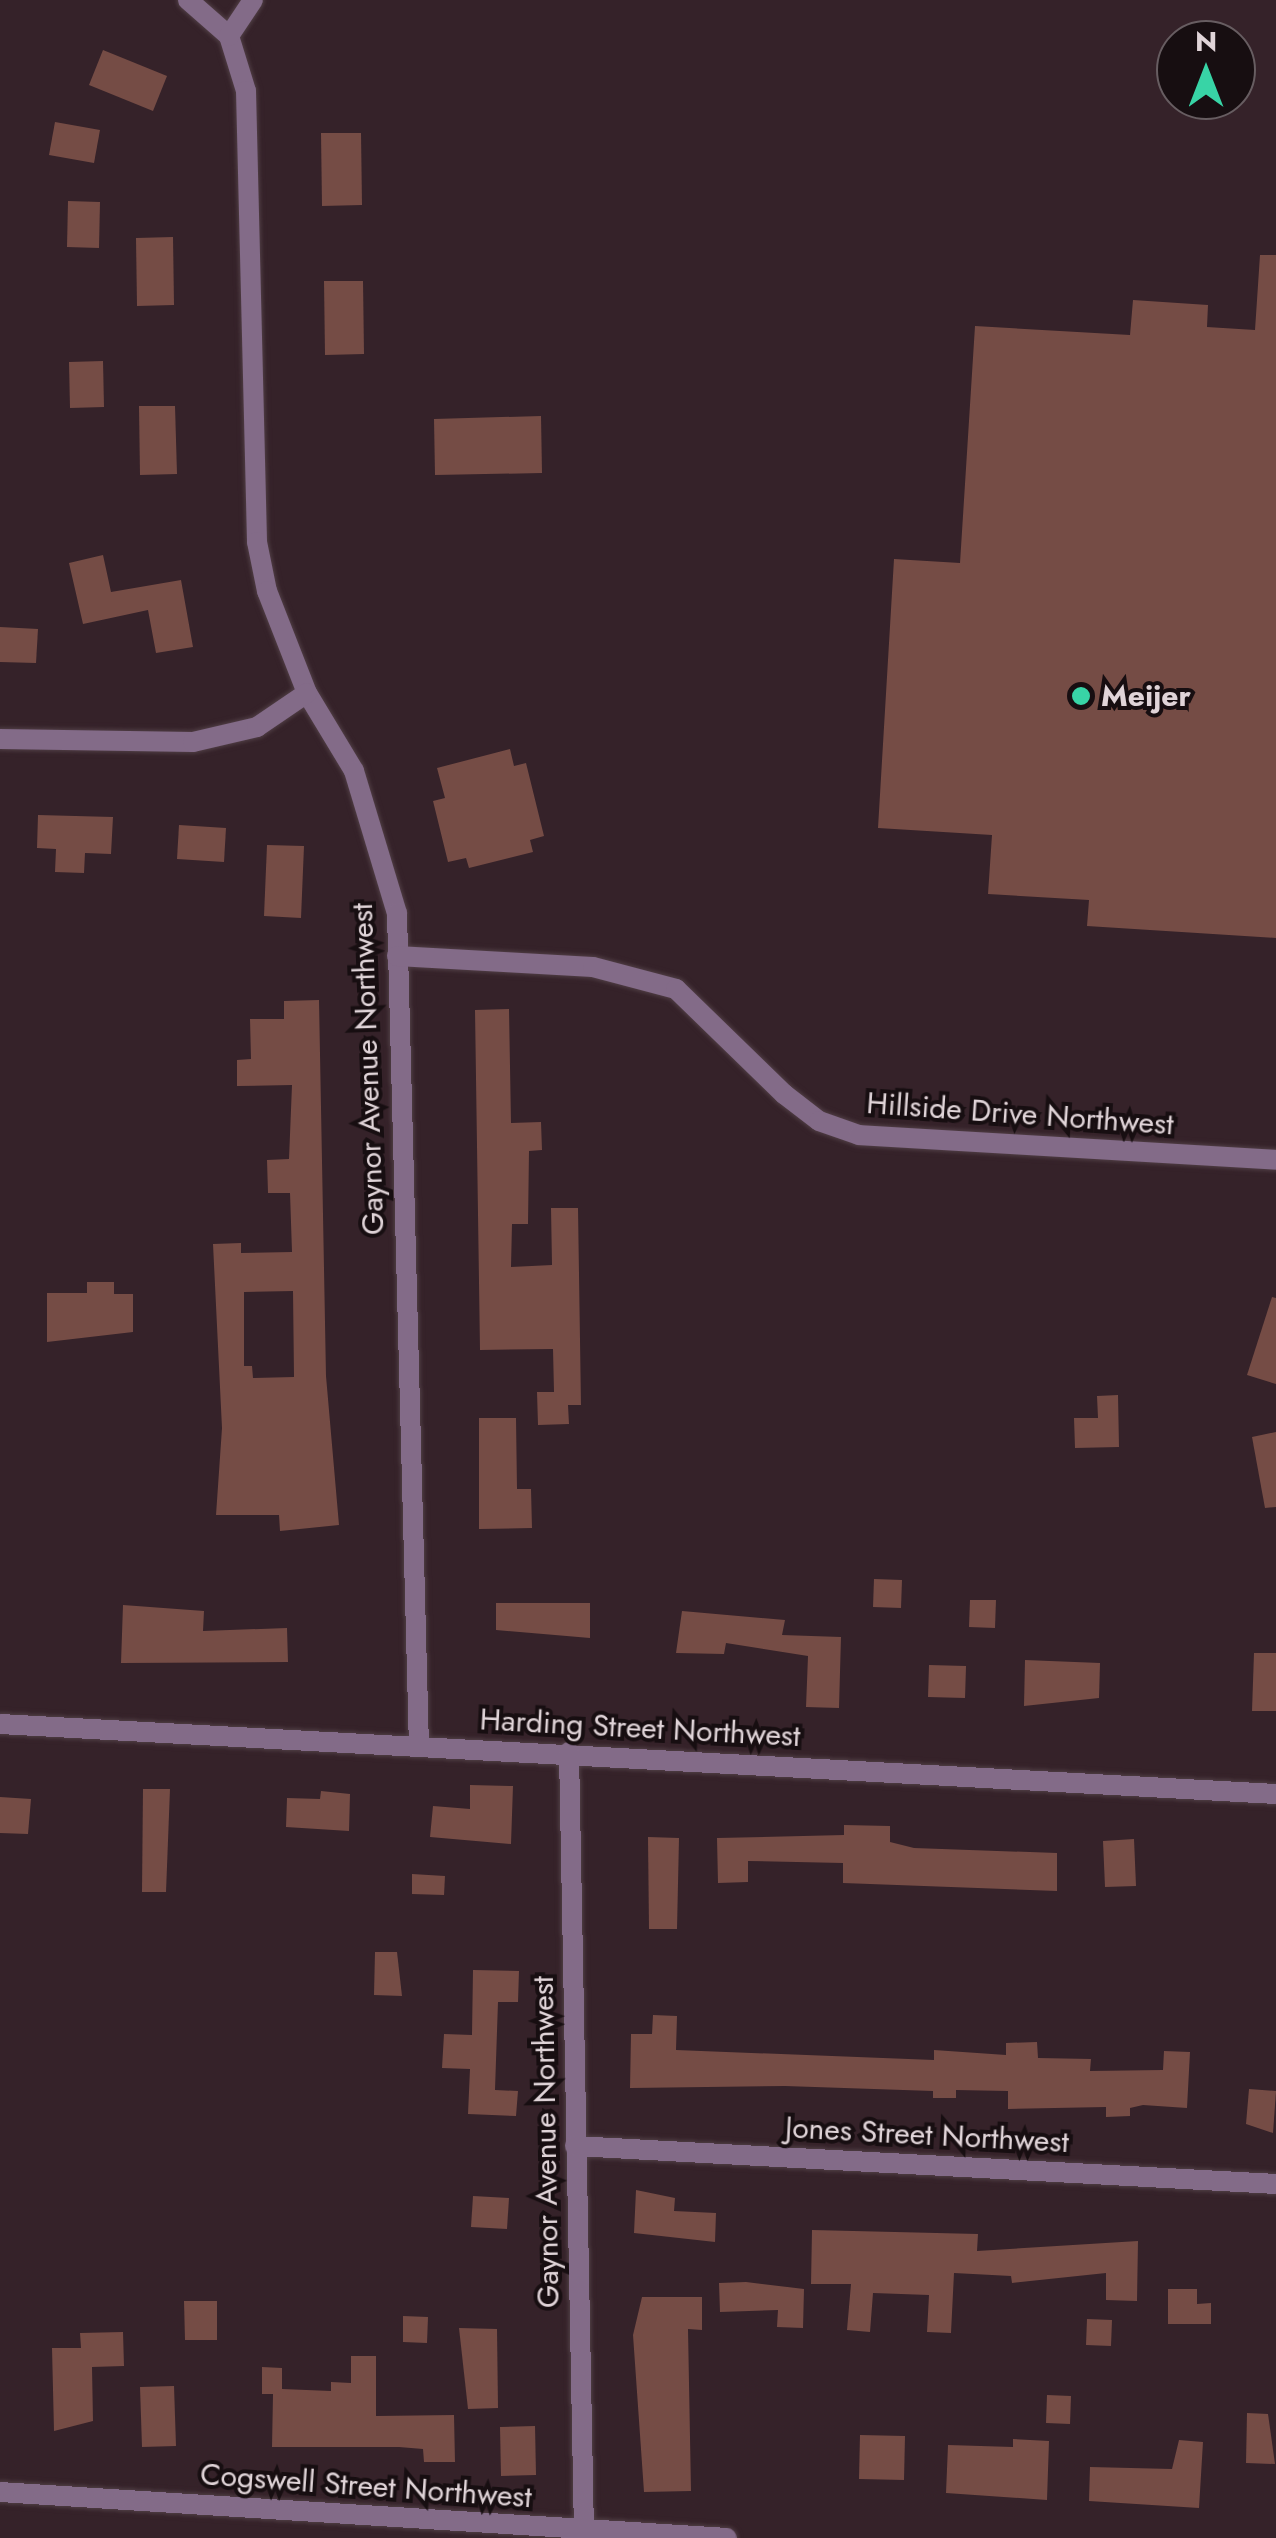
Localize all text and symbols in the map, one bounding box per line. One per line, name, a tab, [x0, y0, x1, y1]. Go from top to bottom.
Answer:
north arrow	[1156, 20, 1256, 120]
text: N	[1195, 21, 1217, 62]
place label: Meijer	[1101, 678, 1191, 714]
marker: Meijer	[1070, 685, 1092, 707]
street label: Gaynor Avenue Northwest	[344, 902, 392, 1236]
street label: Hillside Drive Northwest	[865, 1085, 1175, 1143]
street label: Harding Street Northwest	[479, 1702, 801, 1754]
street label: Gaynor Avenue Northwest	[525, 1976, 567, 2308]
street label: Jones Street Northwest	[784, 2110, 1070, 2160]
street label: Cogswell Street Northwest	[199, 2456, 533, 2516]

